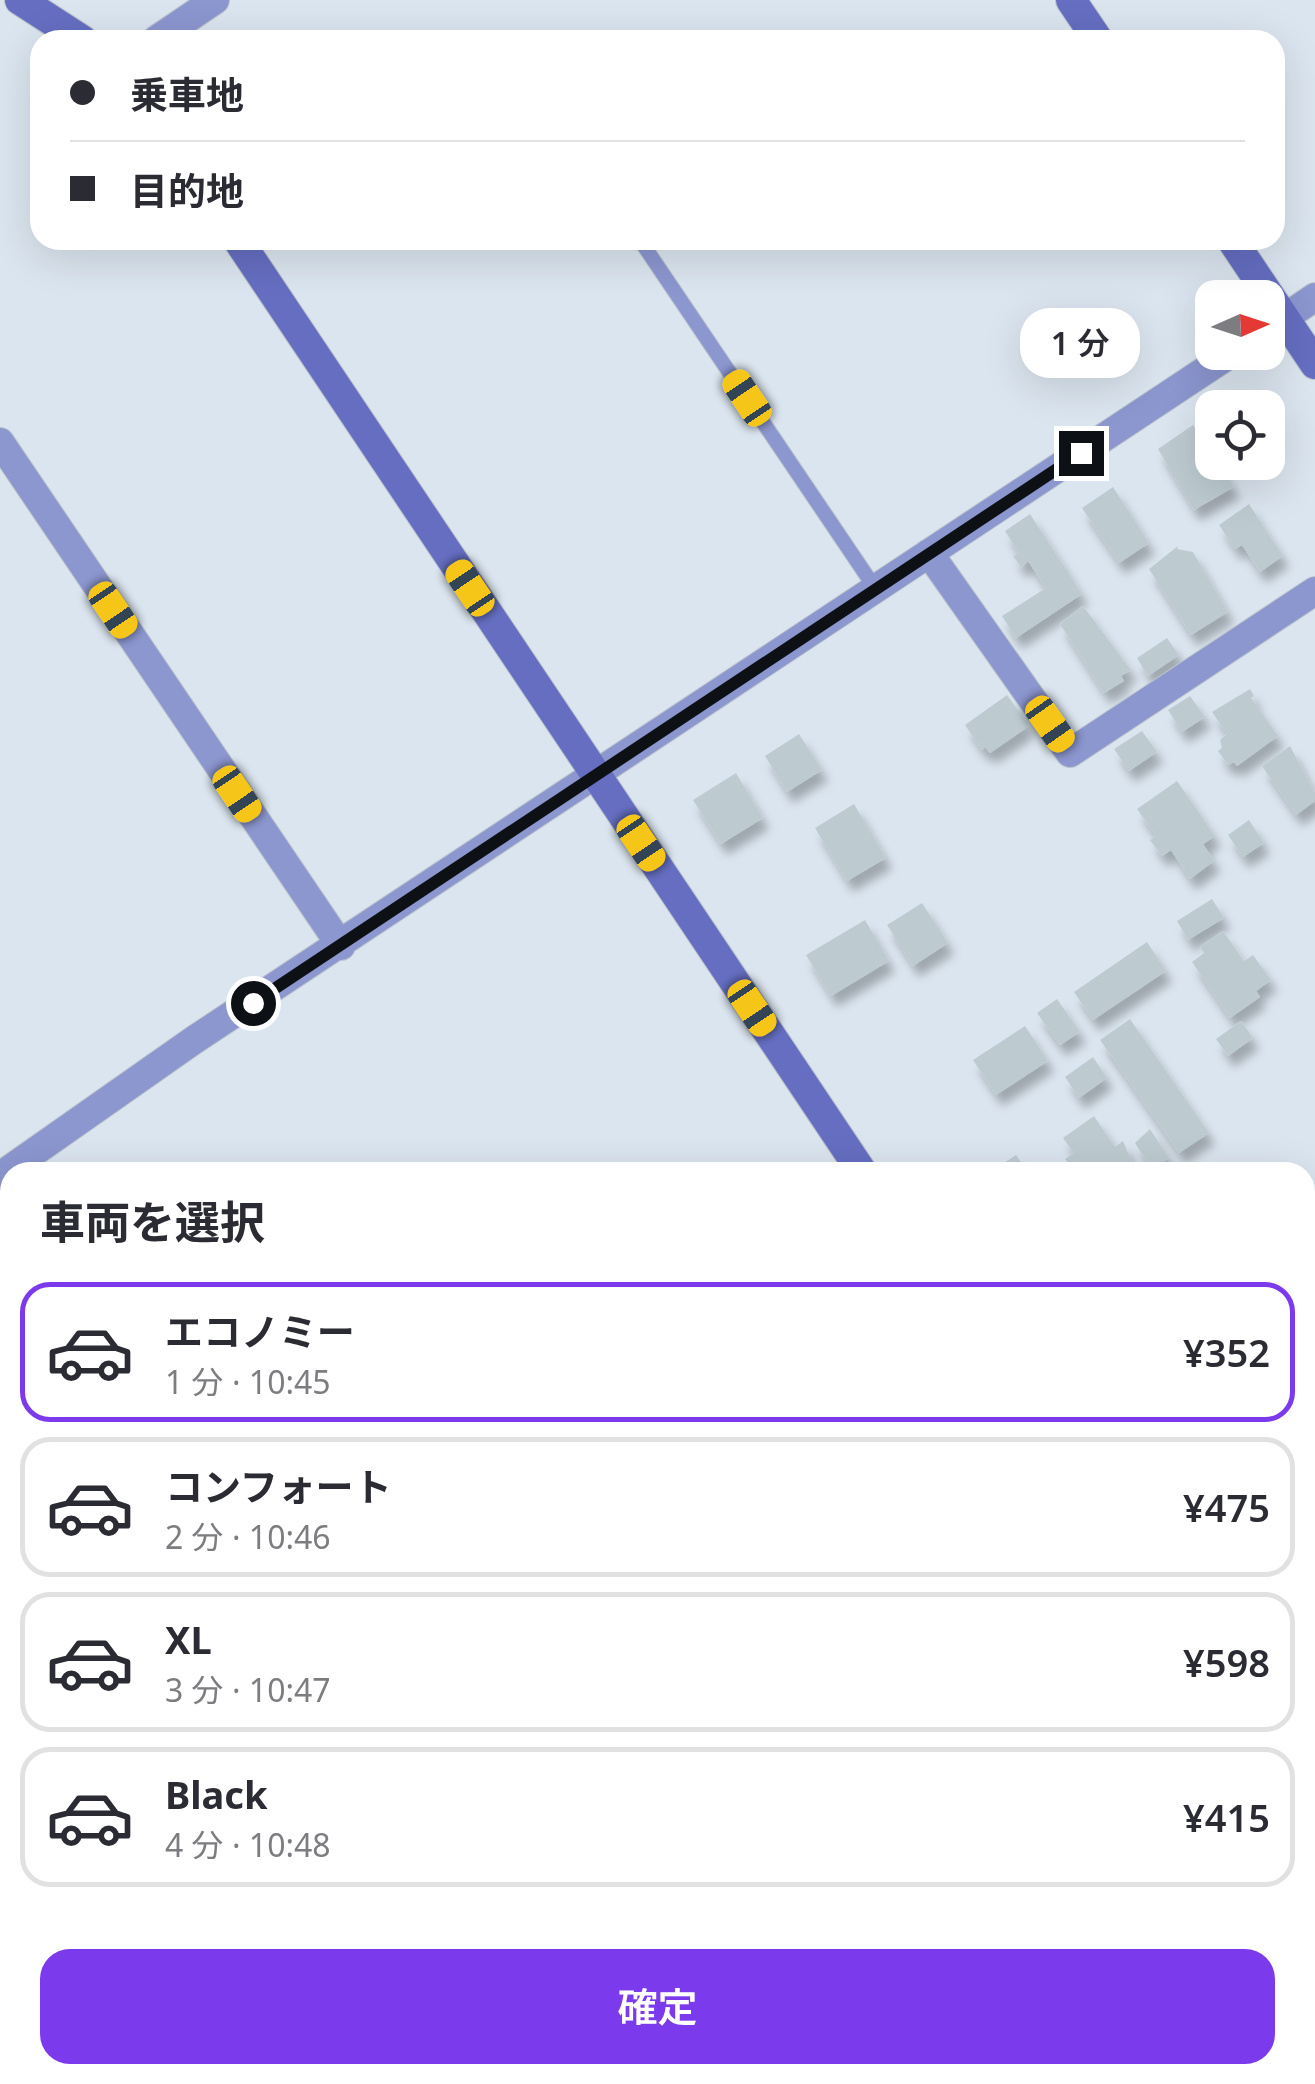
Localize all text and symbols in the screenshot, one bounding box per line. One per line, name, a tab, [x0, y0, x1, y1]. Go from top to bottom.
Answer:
text: 乗車地	[130, 68, 244, 120]
text: 目的地	[130, 164, 244, 216]
north arrow	[1195, 280, 1285, 370]
map controls	[1195, 280, 1285, 480]
callout: 1 分	[1021, 308, 1141, 378]
text: 1 分	[1051, 321, 1109, 364]
car	[718, 365, 776, 431]
button: locate	[1195, 390, 1285, 480]
route end	[1059, 431, 1104, 476]
car	[441, 555, 499, 621]
car	[84, 577, 142, 643]
car	[1021, 691, 1079, 757]
car	[208, 761, 266, 827]
car	[612, 810, 670, 876]
car	[723, 975, 781, 1041]
route start	[231, 981, 276, 1026]
text: 車両を選択	[40, 1191, 265, 1252]
text: エコノミー	[165, 1305, 355, 1357]
icon: car	[45, 1307, 135, 1397]
text: ¥352	[1183, 1326, 1270, 1378]
text: 1 分 · 10:45	[165, 1360, 331, 1403]
text: コンフォート	[165, 1460, 392, 1512]
icon: car	[45, 1462, 135, 1552]
text: ¥475	[1183, 1481, 1270, 1533]
text: 2 分 · 10:46	[165, 1515, 331, 1558]
text: XL	[165, 1613, 212, 1665]
icon: car	[45, 1617, 135, 1707]
text: ¥598	[1183, 1636, 1270, 1688]
text: 3 分 · 10:47	[165, 1668, 331, 1711]
text: Black	[165, 1768, 268, 1820]
icon: car	[45, 1772, 135, 1862]
text: ¥415	[1183, 1791, 1270, 1843]
text: 4 分 · 10:48	[165, 1823, 331, 1866]
button: 確定	[40, 1949, 1275, 2064]

